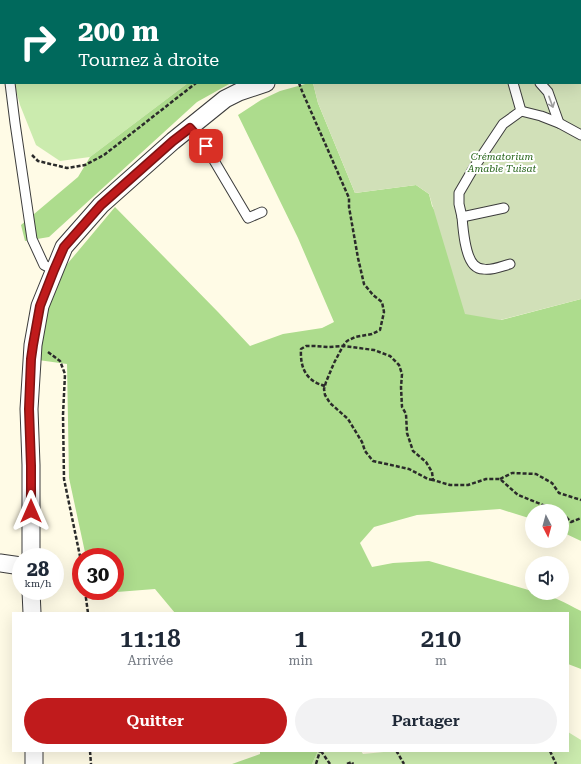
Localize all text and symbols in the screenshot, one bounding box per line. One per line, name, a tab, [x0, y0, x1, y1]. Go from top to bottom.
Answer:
text: 200 m	[78, 15, 159, 48]
icon: right	[12, 16, 64, 68]
text: Tournez à droite	[78, 49, 219, 70]
one-way arrow	[548, 95, 556, 107]
pin	[189, 129, 223, 163]
icon: arrive	[195, 135, 217, 157]
park label: Crématorium Amable Tuisat	[467, 151, 536, 174]
position arrow	[10, 490, 52, 532]
north arrow	[525, 504, 569, 548]
map controls	[525, 504, 569, 600]
speed limit sign: 30	[72, 548, 124, 600]
button: sound	[525, 556, 569, 600]
text: 28	[27, 557, 49, 581]
text: km/h	[25, 578, 51, 589]
text: 11:18	[120, 625, 181, 653]
text: 1	[294, 625, 307, 653]
text: 210	[421, 625, 461, 653]
text: Arrivée	[128, 653, 173, 668]
text: min	[289, 653, 313, 668]
text: m	[435, 653, 447, 668]
button: Quitter	[24, 698, 287, 744]
button: Partager	[295, 698, 557, 744]

